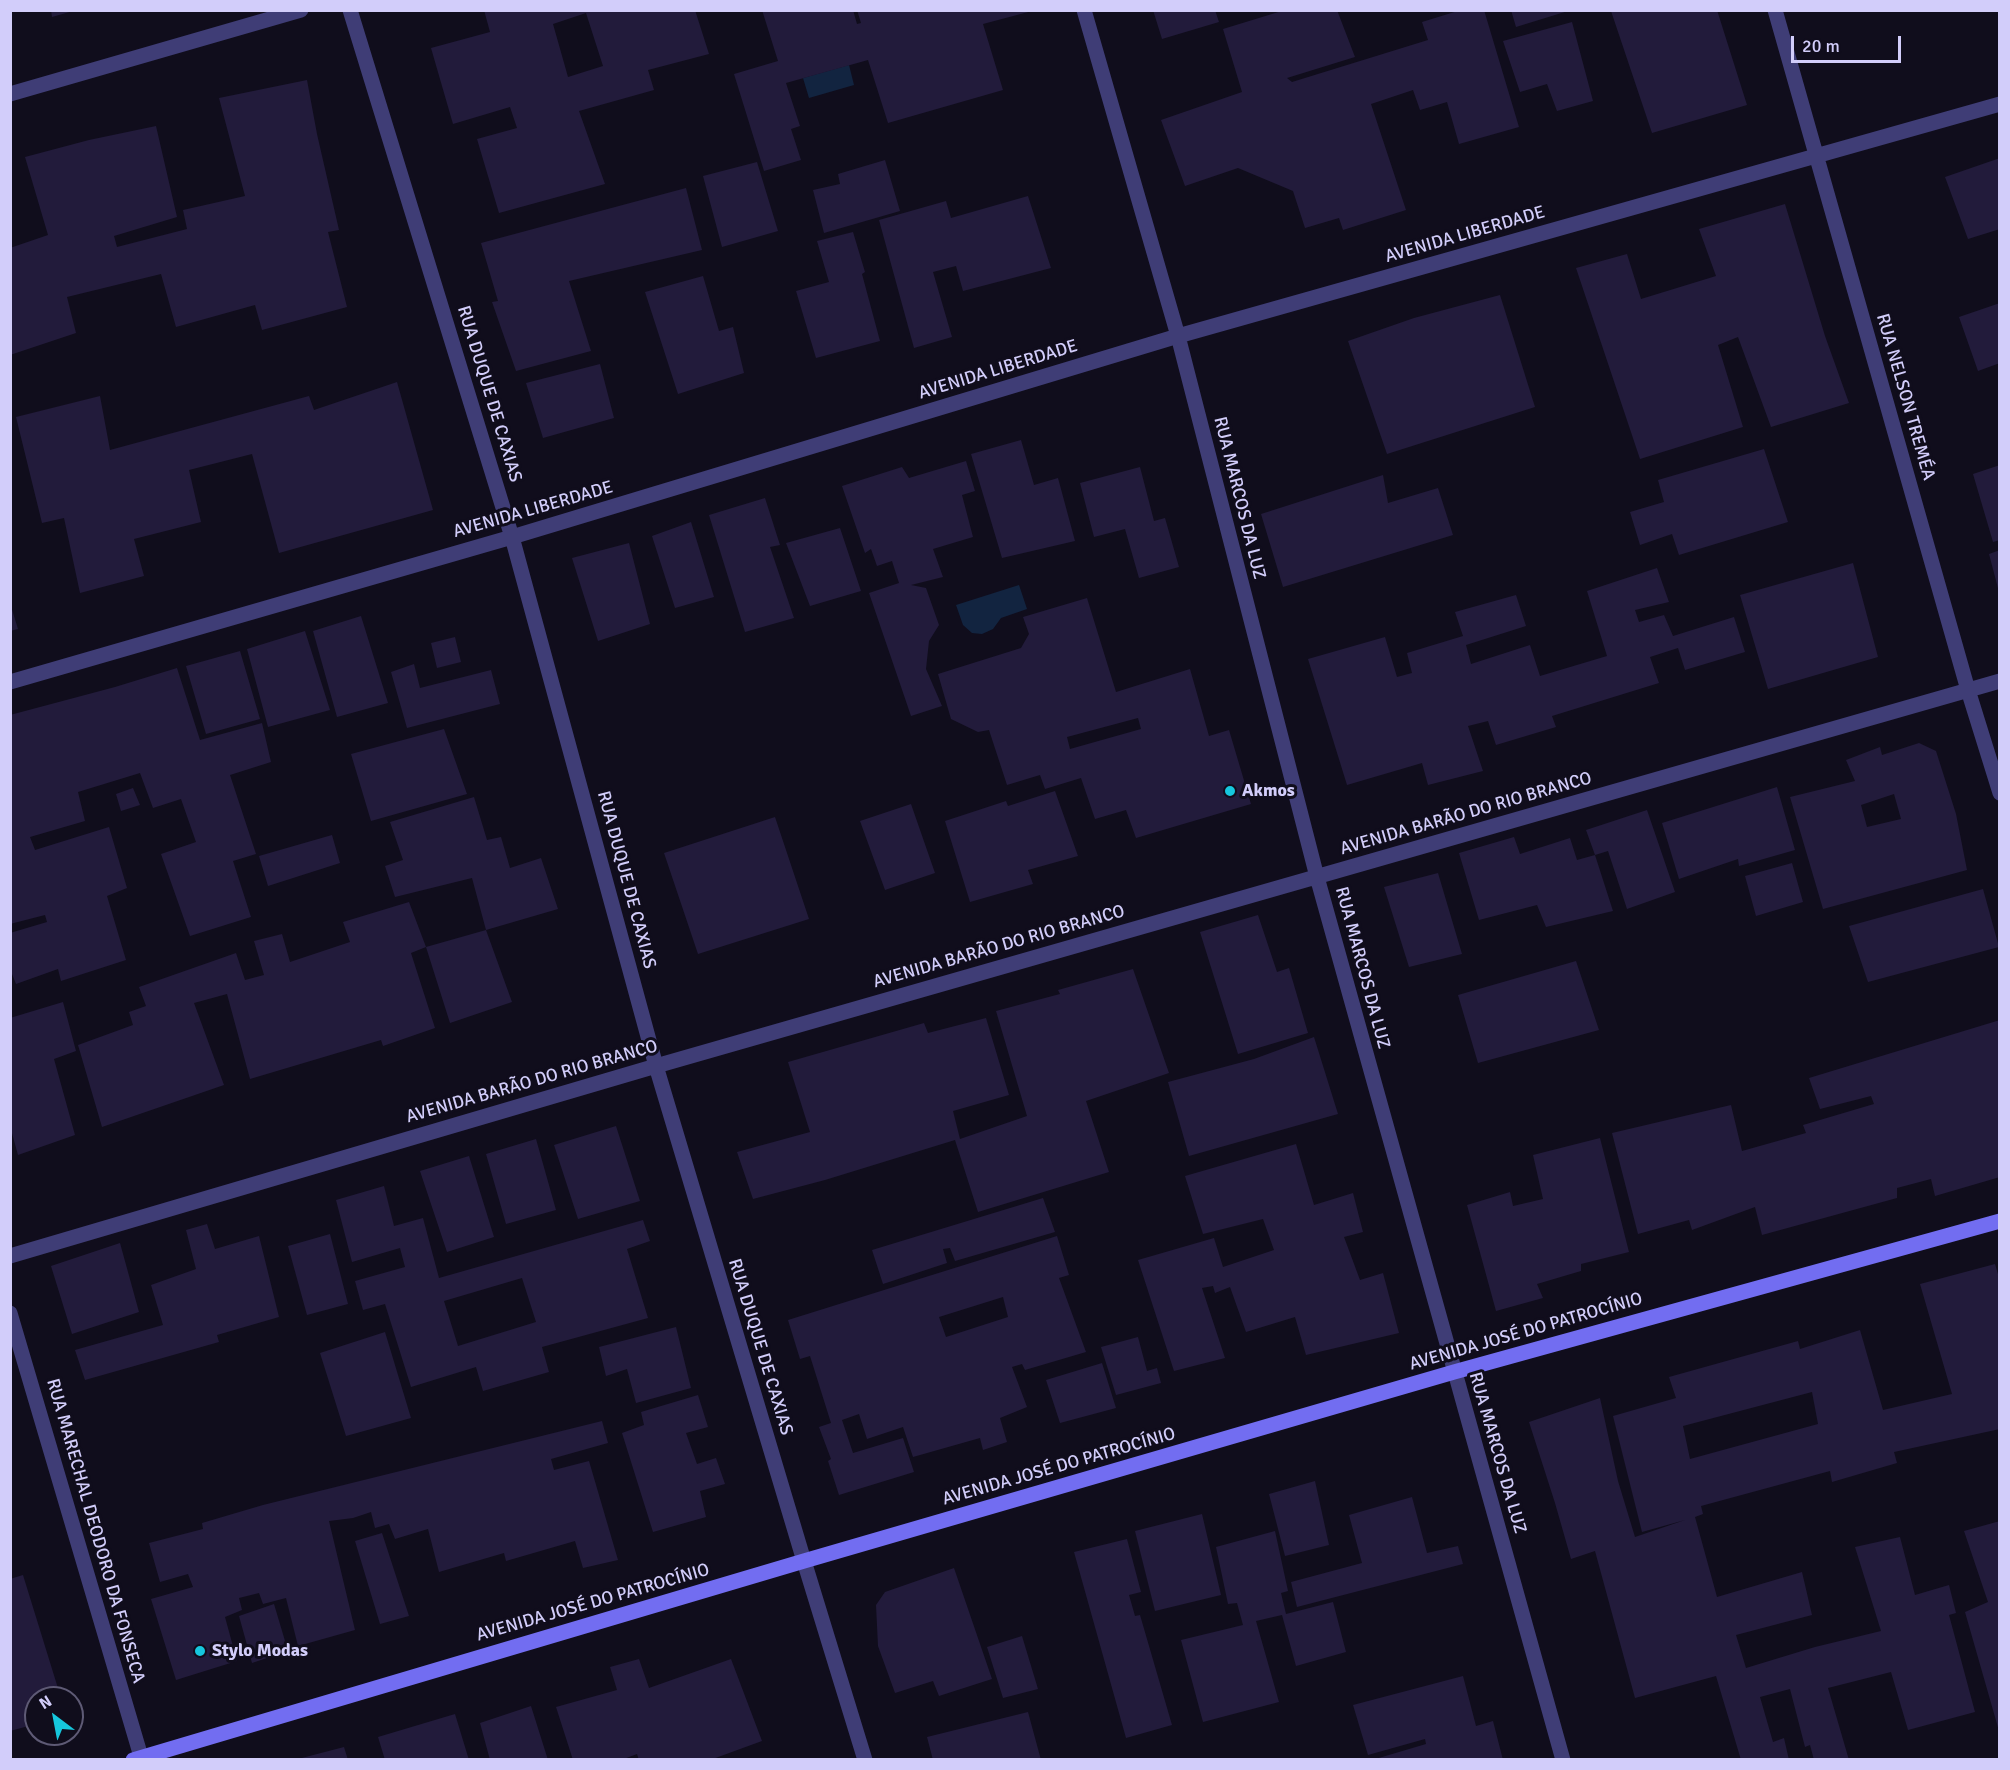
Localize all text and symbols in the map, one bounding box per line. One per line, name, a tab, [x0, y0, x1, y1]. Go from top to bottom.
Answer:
scale bar	[1794, 24, 1904, 62]
text: 20 m	[1802, 35, 1840, 57]
street label: AVENIDA LIBERDADE	[1383, 202, 1547, 268]
street label: RUA DUQUE DE CAXIAS	[452, 303, 526, 485]
street label: RUA NELSON TREMÉA	[1871, 311, 1939, 483]
street label: AVENIDA LIBERDADE	[916, 336, 1080, 404]
street label: RUA MARCOS DA LUZ	[1208, 414, 1270, 582]
street label: AVENIDA LIBERDADE	[451, 477, 615, 543]
street label: AVENIDA BARÃO DO RIO BRANCO	[1338, 768, 1594, 860]
place label: Akmos	[1242, 780, 1295, 802]
marker: Akmos	[1223, 784, 1237, 798]
street label: RUA DUQUE DE CAXIAS	[592, 789, 660, 971]
street label: RUA MARCOS DA LUZ	[1330, 885, 1394, 1051]
street label: AVENIDA BARÃO DO RIO BRANCO	[871, 901, 1127, 993]
street label: AVENIDA BARÃO DO RIO BRANCO	[404, 1036, 660, 1128]
street label: RUA DUQUE DE CAXIAS	[723, 1256, 797, 1438]
street label: AVENIDA JOSÉ DO PATROCÍNIO	[1407, 1288, 1645, 1376]
street label: RUA MARCOS DA LUZ	[1464, 1370, 1530, 1536]
street label: RUA MARECHAL DEODORO DA FONSECA	[41, 1376, 149, 1686]
street label: AVENIDA JOSÉ DO PATROCÍNIO	[940, 1423, 1178, 1511]
street label: AVENIDA JOSÉ DO PATROCÍNIO	[474, 1559, 712, 1647]
place label: Stylo Modas	[212, 1640, 308, 1662]
marker: Stylo Modas	[193, 1644, 207, 1658]
north arrow	[24, 1686, 84, 1746]
text: N	[35, 1691, 56, 1714]

